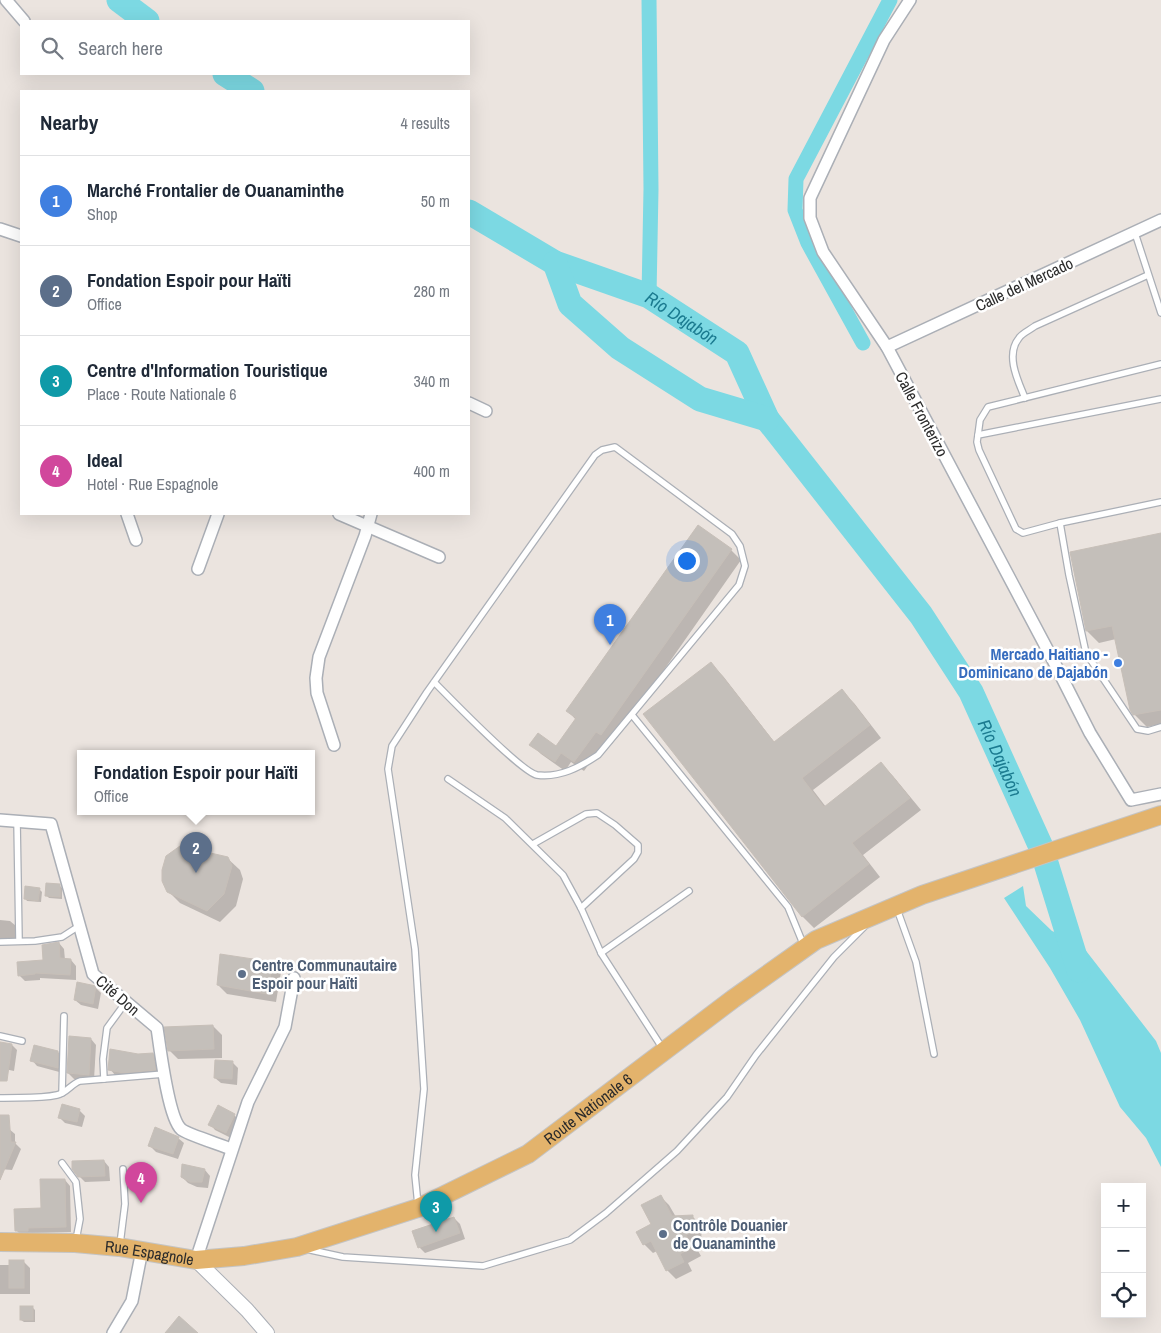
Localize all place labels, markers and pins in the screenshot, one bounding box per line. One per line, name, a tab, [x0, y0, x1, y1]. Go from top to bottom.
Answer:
pin: 1	[594, 604, 626, 645]
place label: Mercado Haitiano - Dominicano de Dajabón	[959, 643, 1109, 683]
marker: Mercado Haitiano - Dominicano de Dajabón	[1112, 657, 1124, 669]
pin: 2	[180, 832, 212, 873]
place label: Centre Communautaire Espoir pour Haïti	[252, 954, 397, 994]
marker: Centre Communautaire Espoir pour Haïti	[236, 968, 248, 980]
pin: 4	[125, 1162, 157, 1203]
pin: 3	[420, 1191, 452, 1232]
place label: Contrôle Douanier de Ouanaminthe	[673, 1214, 788, 1254]
marker: Contrôle Douanier de Ouanaminthe	[657, 1228, 669, 1240]

